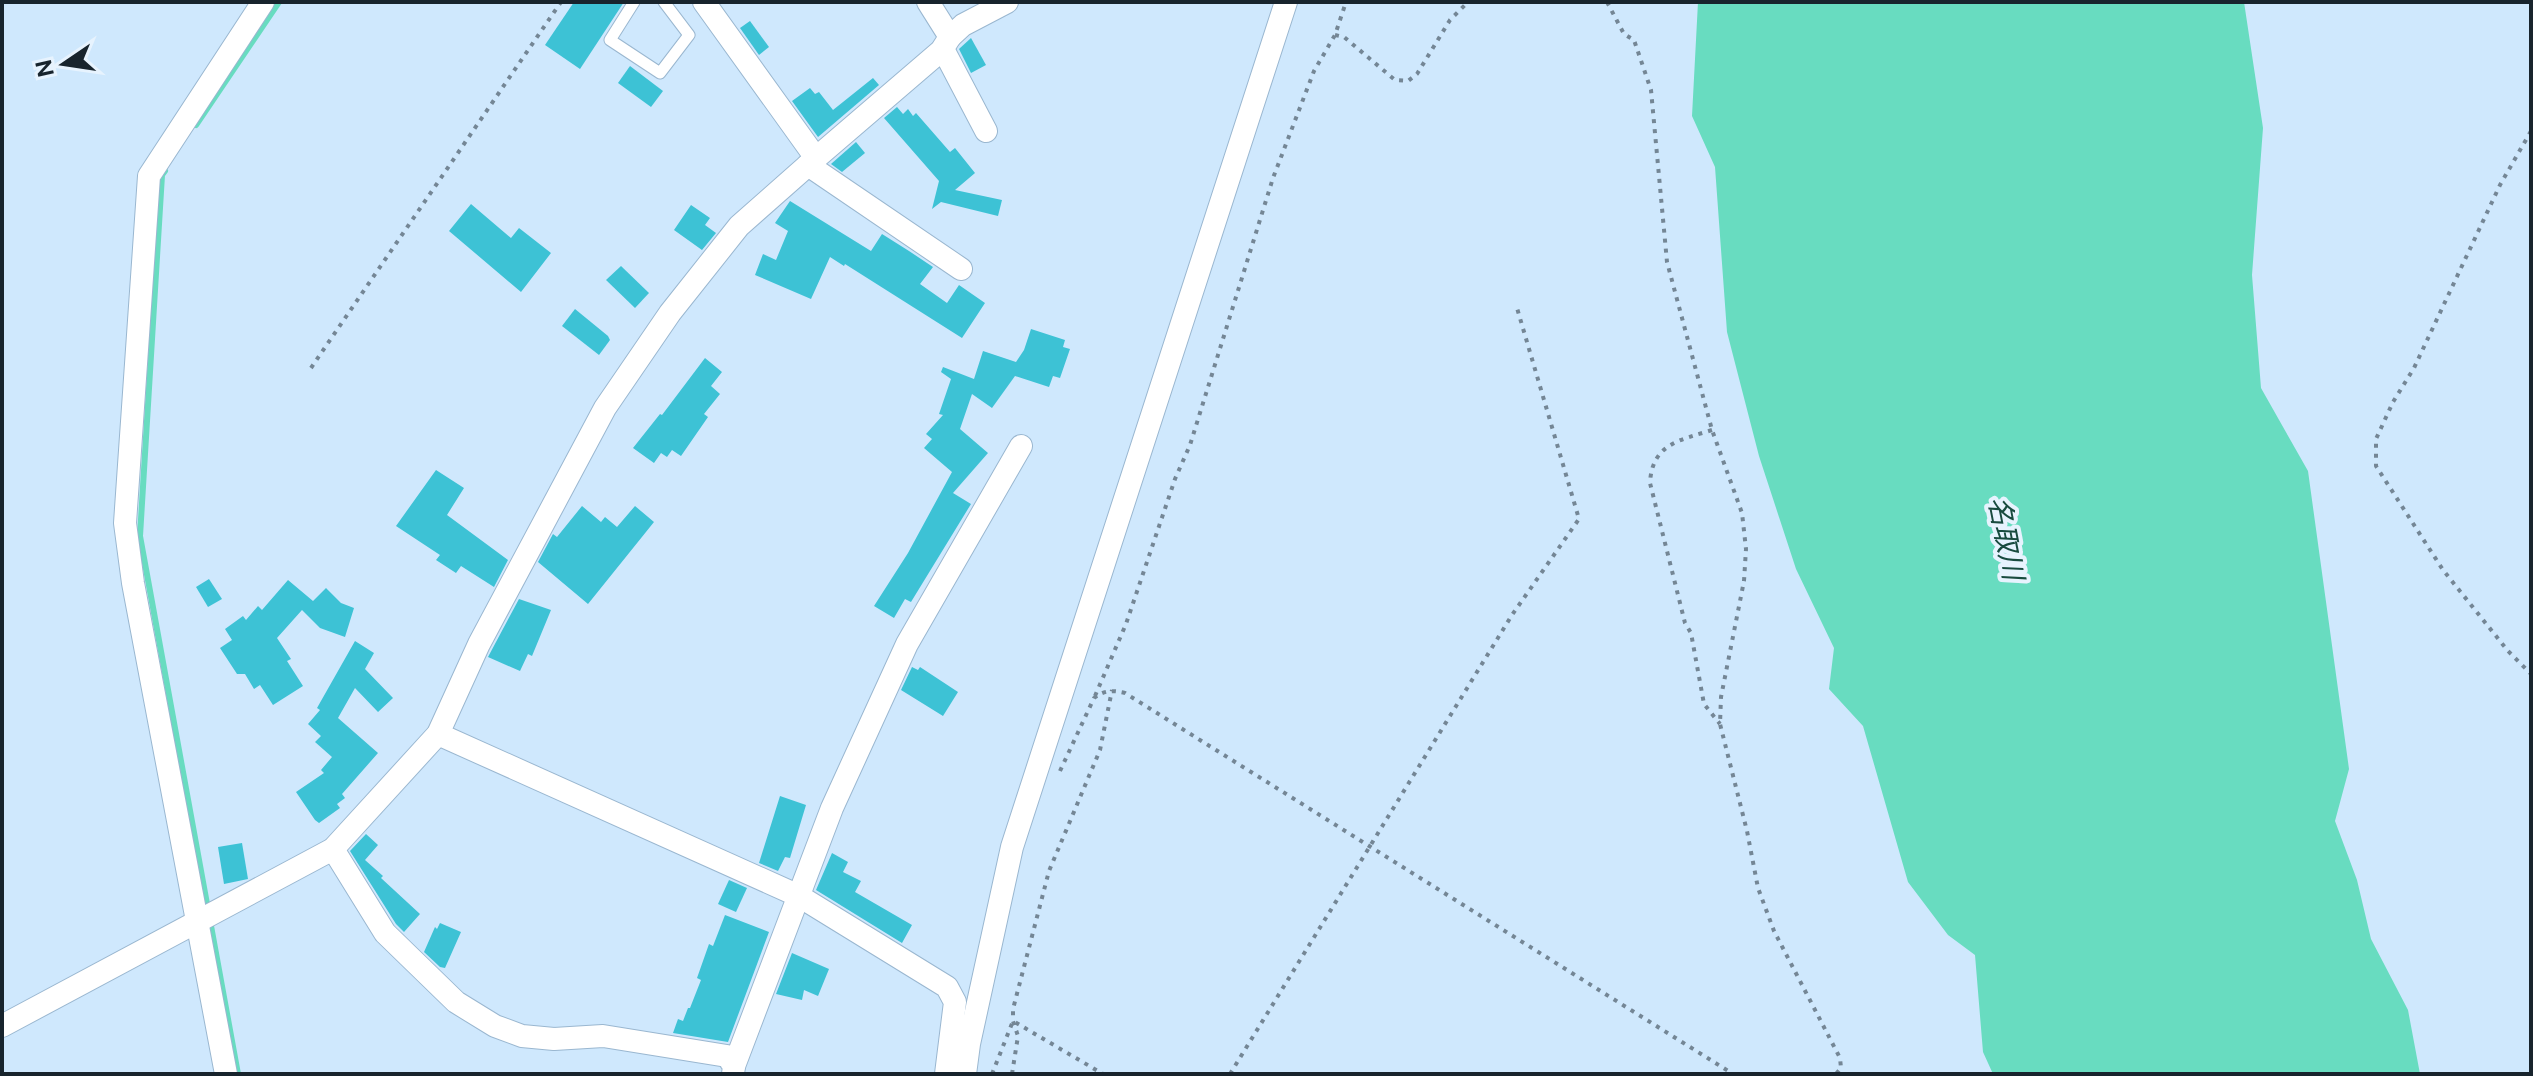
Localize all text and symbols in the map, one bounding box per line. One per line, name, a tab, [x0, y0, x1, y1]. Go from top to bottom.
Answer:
north arrow	[24, 24, 104, 104]
text: N	[30, 57, 59, 80]
water label: 名取川	[1983, 494, 2032, 585]

